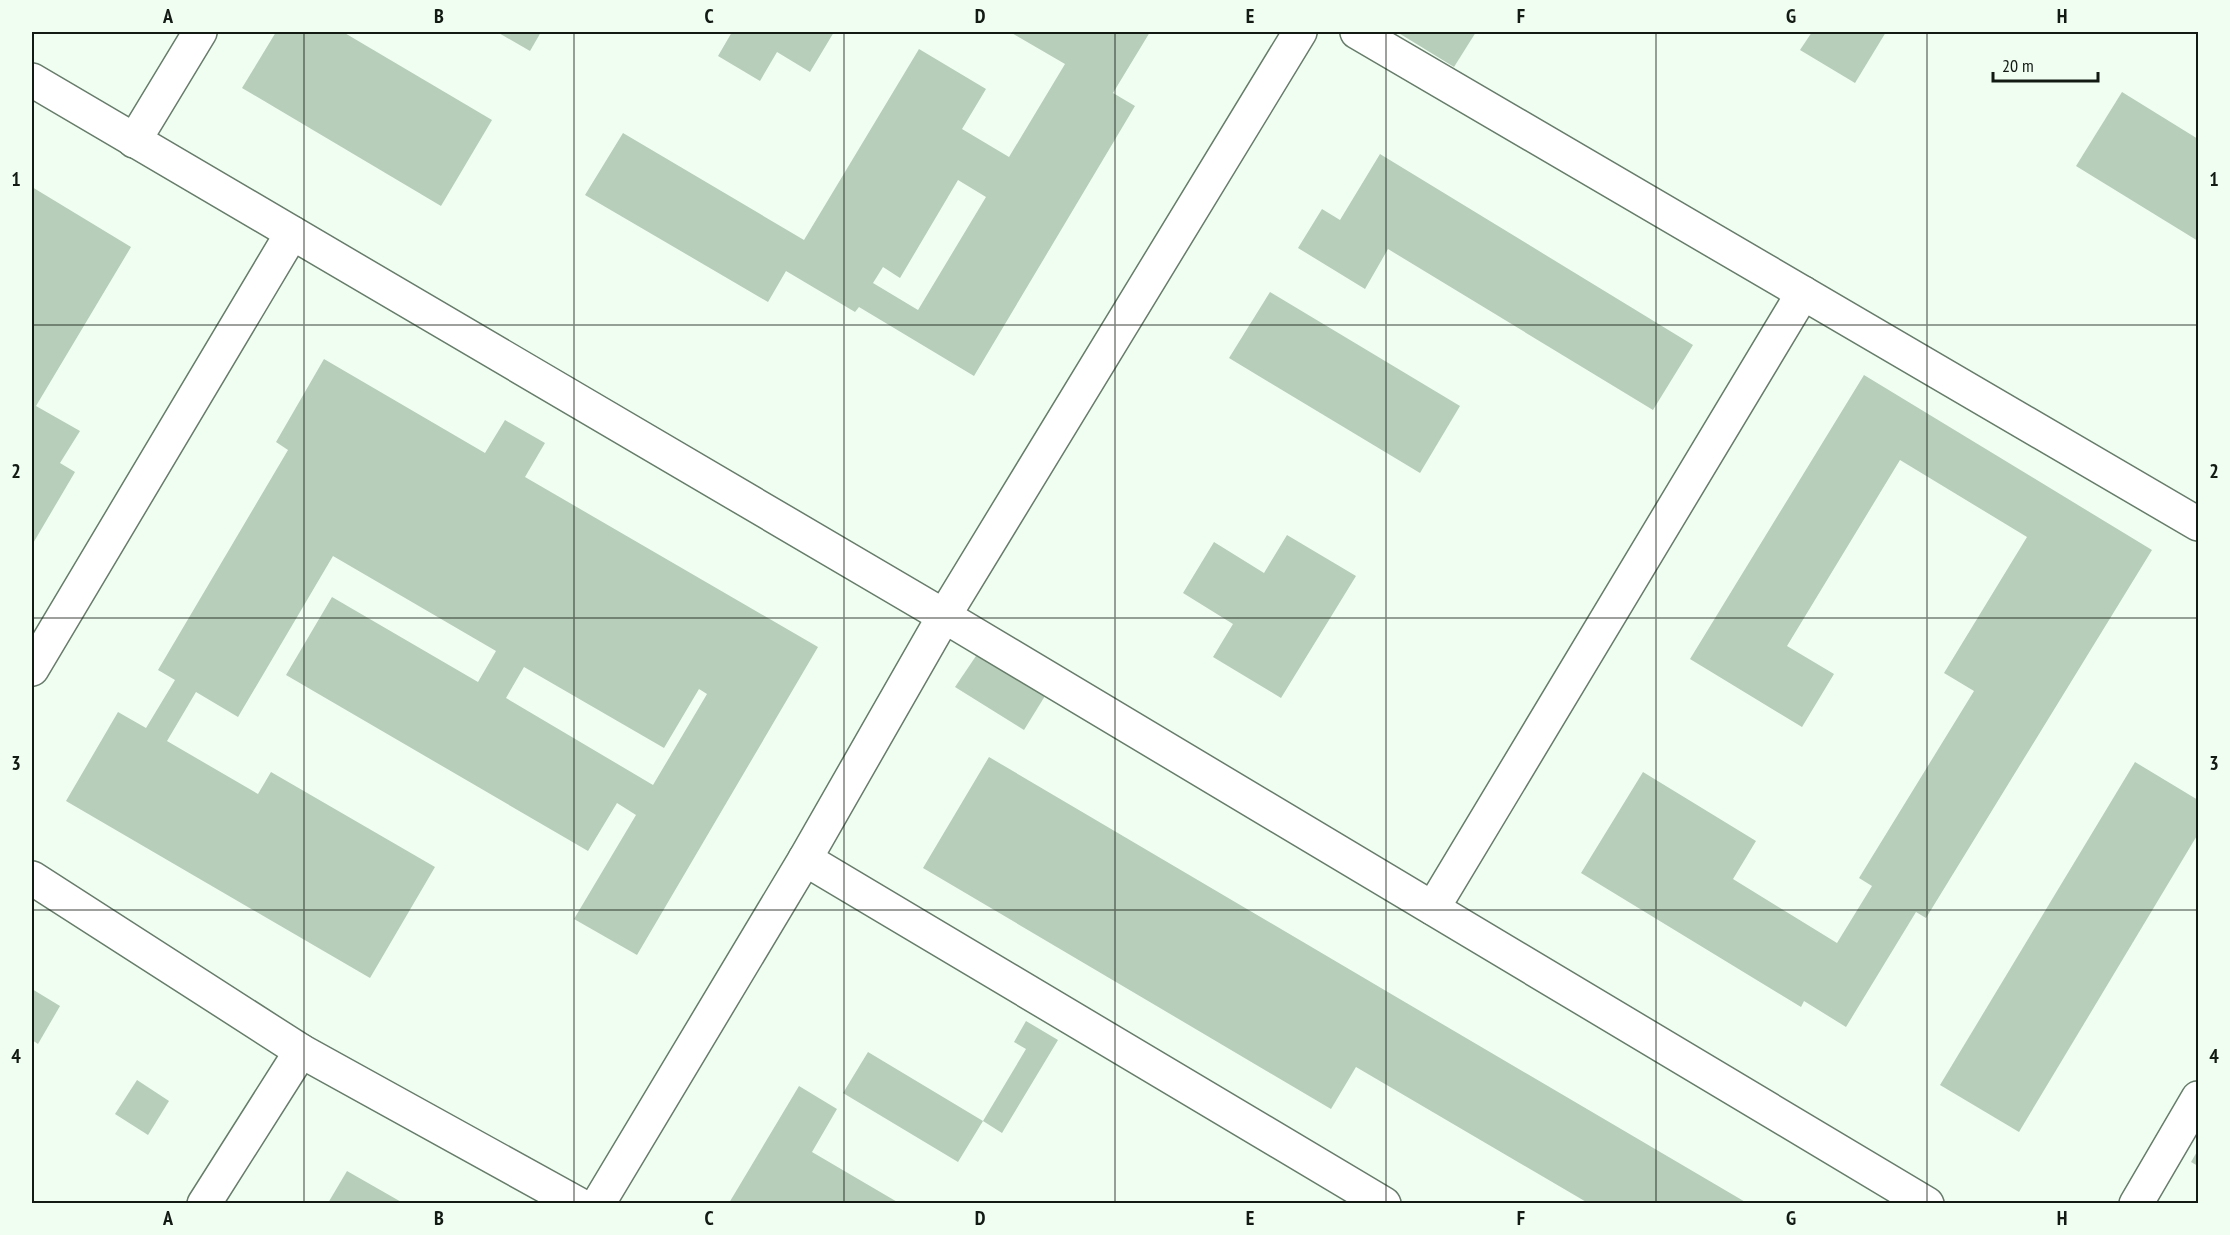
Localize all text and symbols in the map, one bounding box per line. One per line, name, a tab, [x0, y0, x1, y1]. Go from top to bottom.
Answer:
text: A	[162, 3, 174, 29]
text: B	[434, 3, 444, 29]
text: C	[704, 3, 714, 29]
text: D	[975, 3, 986, 29]
text: E	[1246, 3, 1254, 29]
text: F	[1517, 3, 1525, 29]
text: G	[1786, 3, 1796, 29]
text: H	[2057, 3, 2067, 29]
scale bar	[1993, 45, 2098, 83]
text: 20 m	[2002, 54, 2034, 77]
text: 1	[11, 166, 21, 192]
text: 1	[2209, 166, 2219, 192]
text: 2	[11, 458, 21, 484]
text: 2	[2209, 458, 2219, 484]
text: 3	[11, 750, 21, 776]
text: 3	[2209, 750, 2219, 776]
text: 4	[11, 1043, 21, 1069]
text: 4	[2209, 1043, 2219, 1069]
text: A	[162, 1205, 174, 1231]
text: B	[434, 1205, 444, 1231]
text: C	[704, 1205, 714, 1231]
text: D	[975, 1205, 986, 1231]
text: E	[1246, 1205, 1254, 1231]
text: F	[1517, 1205, 1525, 1231]
text: G	[1786, 1205, 1796, 1231]
text: H	[2057, 1205, 2067, 1231]

